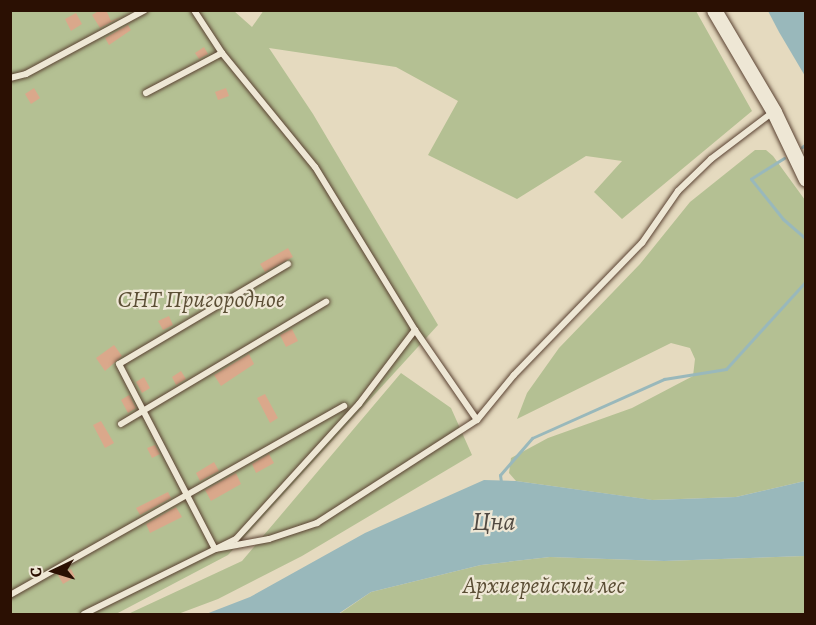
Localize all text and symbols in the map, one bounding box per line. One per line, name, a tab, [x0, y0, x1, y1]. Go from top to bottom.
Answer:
park label: СНТ Пригородное	[117, 286, 285, 314]
water label: Цна	[472, 506, 516, 538]
north arrow	[24, 541, 84, 601]
text: С	[25, 567, 47, 578]
park label: Архиерейский лес	[463, 572, 625, 600]

